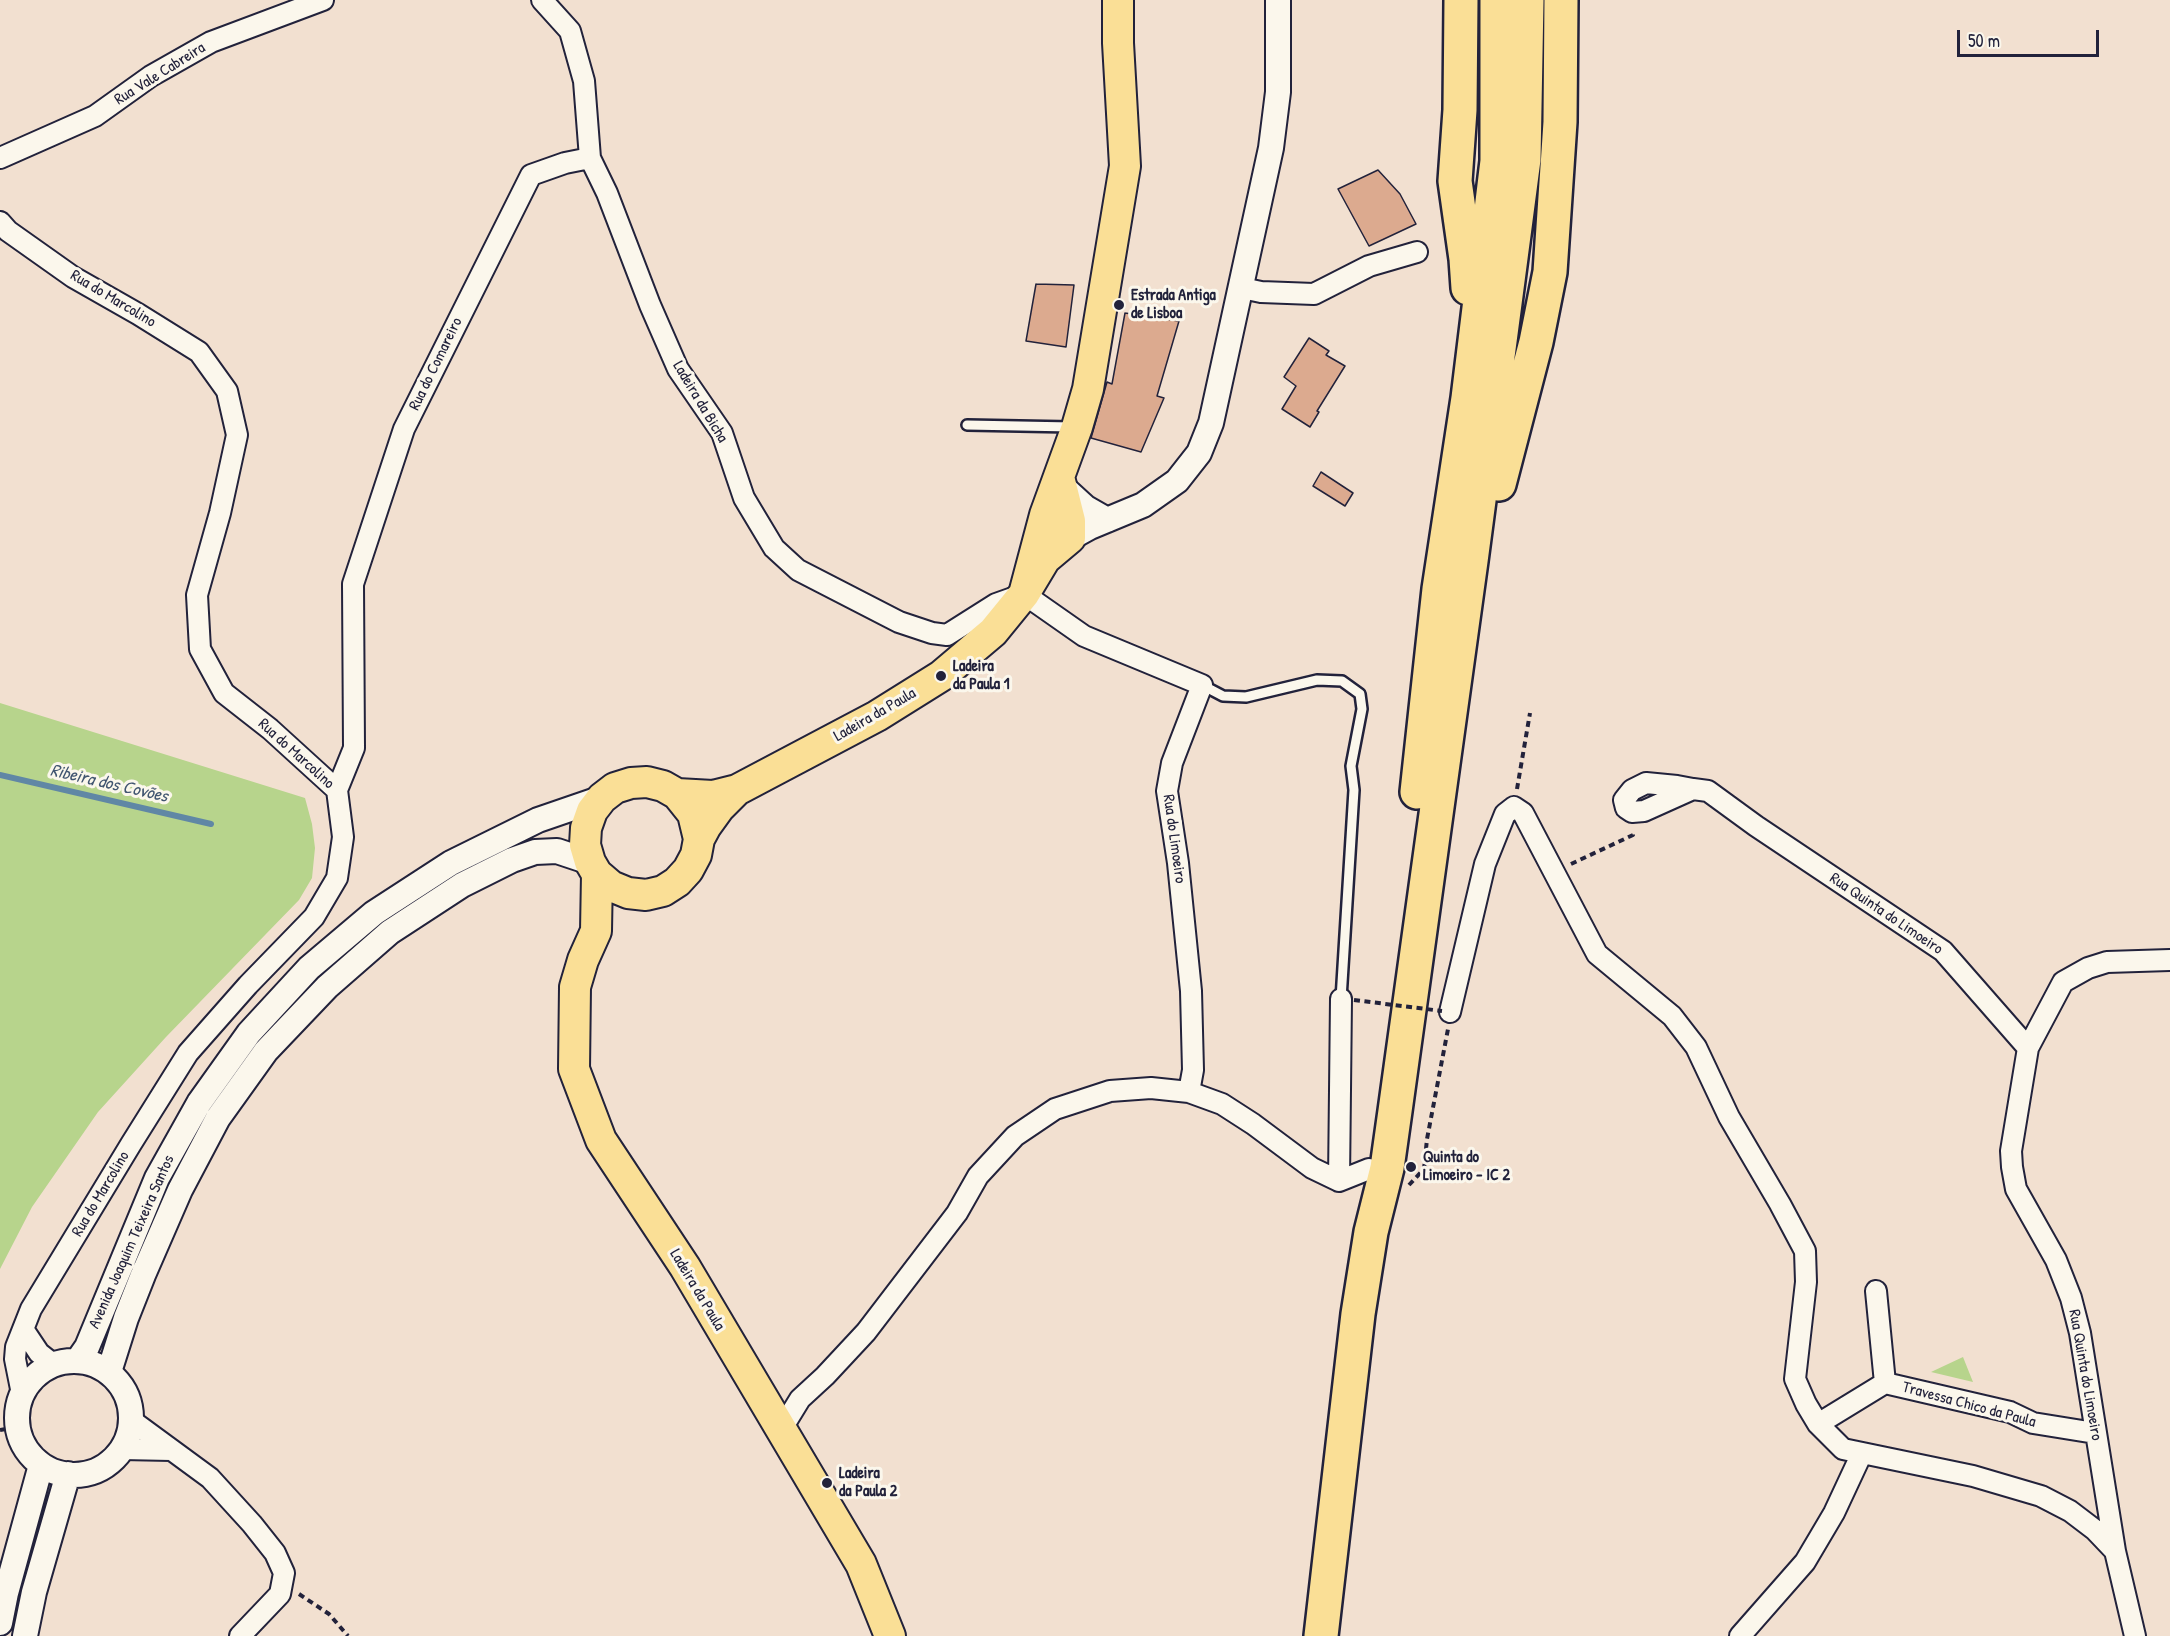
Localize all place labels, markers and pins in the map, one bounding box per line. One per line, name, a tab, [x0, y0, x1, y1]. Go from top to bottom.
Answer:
place label: Estrada Antiga de Lisboa	[1131, 286, 1216, 324]
marker: Estrada Antiga de Lisboa	[1112, 298, 1126, 312]
place label: Ladeira da Paula 1	[953, 657, 1010, 695]
marker: Ladeira da Paula 1	[934, 669, 948, 683]
place label: Quinta do Limoeiro - IC 2	[1423, 1148, 1510, 1186]
marker: Quinta do Limoeiro - IC 2	[1404, 1160, 1418, 1174]
place label: Ladeira da Paula 2	[839, 1464, 897, 1502]
marker: Ladeira da Paula 2	[820, 1476, 834, 1490]

